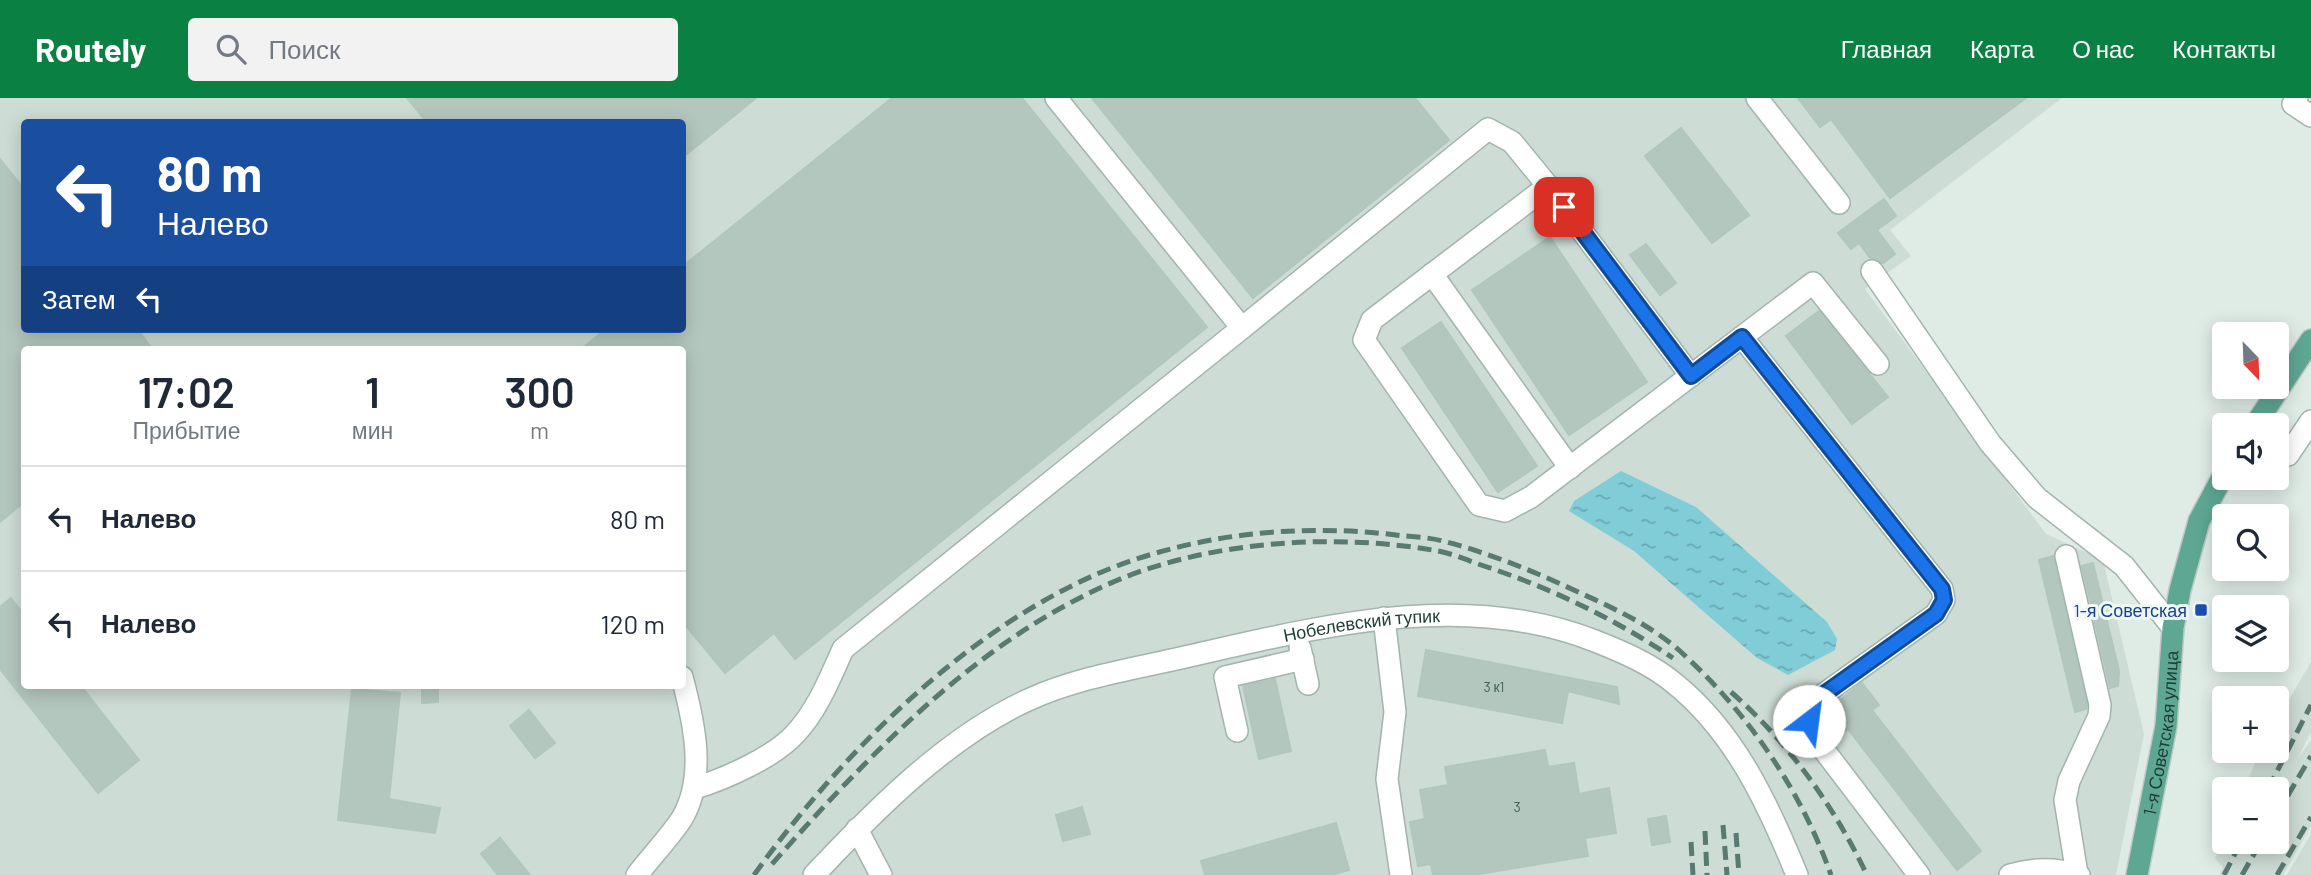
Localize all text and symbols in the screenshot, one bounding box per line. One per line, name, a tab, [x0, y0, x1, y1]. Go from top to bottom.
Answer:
search box	[188, 18, 678, 81]
text: Routely	[35, 29, 146, 69]
icon: search	[212, 30, 250, 68]
text: Поиск	[268, 33, 340, 64]
text: Главная	[1841, 34, 1932, 63]
text: Карта	[1970, 34, 2034, 63]
text: О нас	[2072, 34, 2134, 63]
text: Контакты	[2172, 34, 2276, 63]
text: 80 m	[157, 143, 262, 202]
icon: left	[42, 147, 133, 238]
pin	[1534, 177, 1594, 237]
icon: arrive	[1545, 188, 1583, 226]
text: Налево	[157, 203, 269, 241]
icon: left	[130, 280, 168, 318]
text: Затем	[42, 283, 116, 314]
north arrow	[2212, 322, 2289, 399]
map controls	[2212, 322, 2289, 854]
text: 17:02	[138, 366, 235, 416]
text: 1	[365, 366, 380, 416]
text: 300	[505, 366, 575, 416]
button: sound	[2212, 413, 2289, 490]
text: Прибытие	[132, 416, 240, 444]
text: мин	[352, 416, 393, 444]
text: m	[530, 416, 549, 444]
icon: left	[42, 500, 80, 538]
text: Налево	[101, 502, 196, 533]
text: 80 m	[610, 503, 665, 534]
button: search	[2212, 504, 2289, 581]
button: layers	[2212, 595, 2289, 672]
place label: 1-я Советская	[2073, 599, 2187, 621]
marker: 1-я Советская	[2193, 602, 2209, 618]
street label: Нобелевский тупик	[1281, 604, 1440, 646]
icon: left	[42, 605, 80, 643]
text: Налево	[101, 607, 196, 638]
text: 120 m	[601, 608, 665, 639]
street label: 1-я Советская улица	[2138, 649, 2182, 818]
house number: 3 к1	[1483, 678, 1505, 695]
position arrow	[1772, 684, 1846, 758]
button: +	[2212, 686, 2289, 763]
button: −	[2212, 777, 2289, 854]
house number: 3	[1513, 798, 1521, 815]

